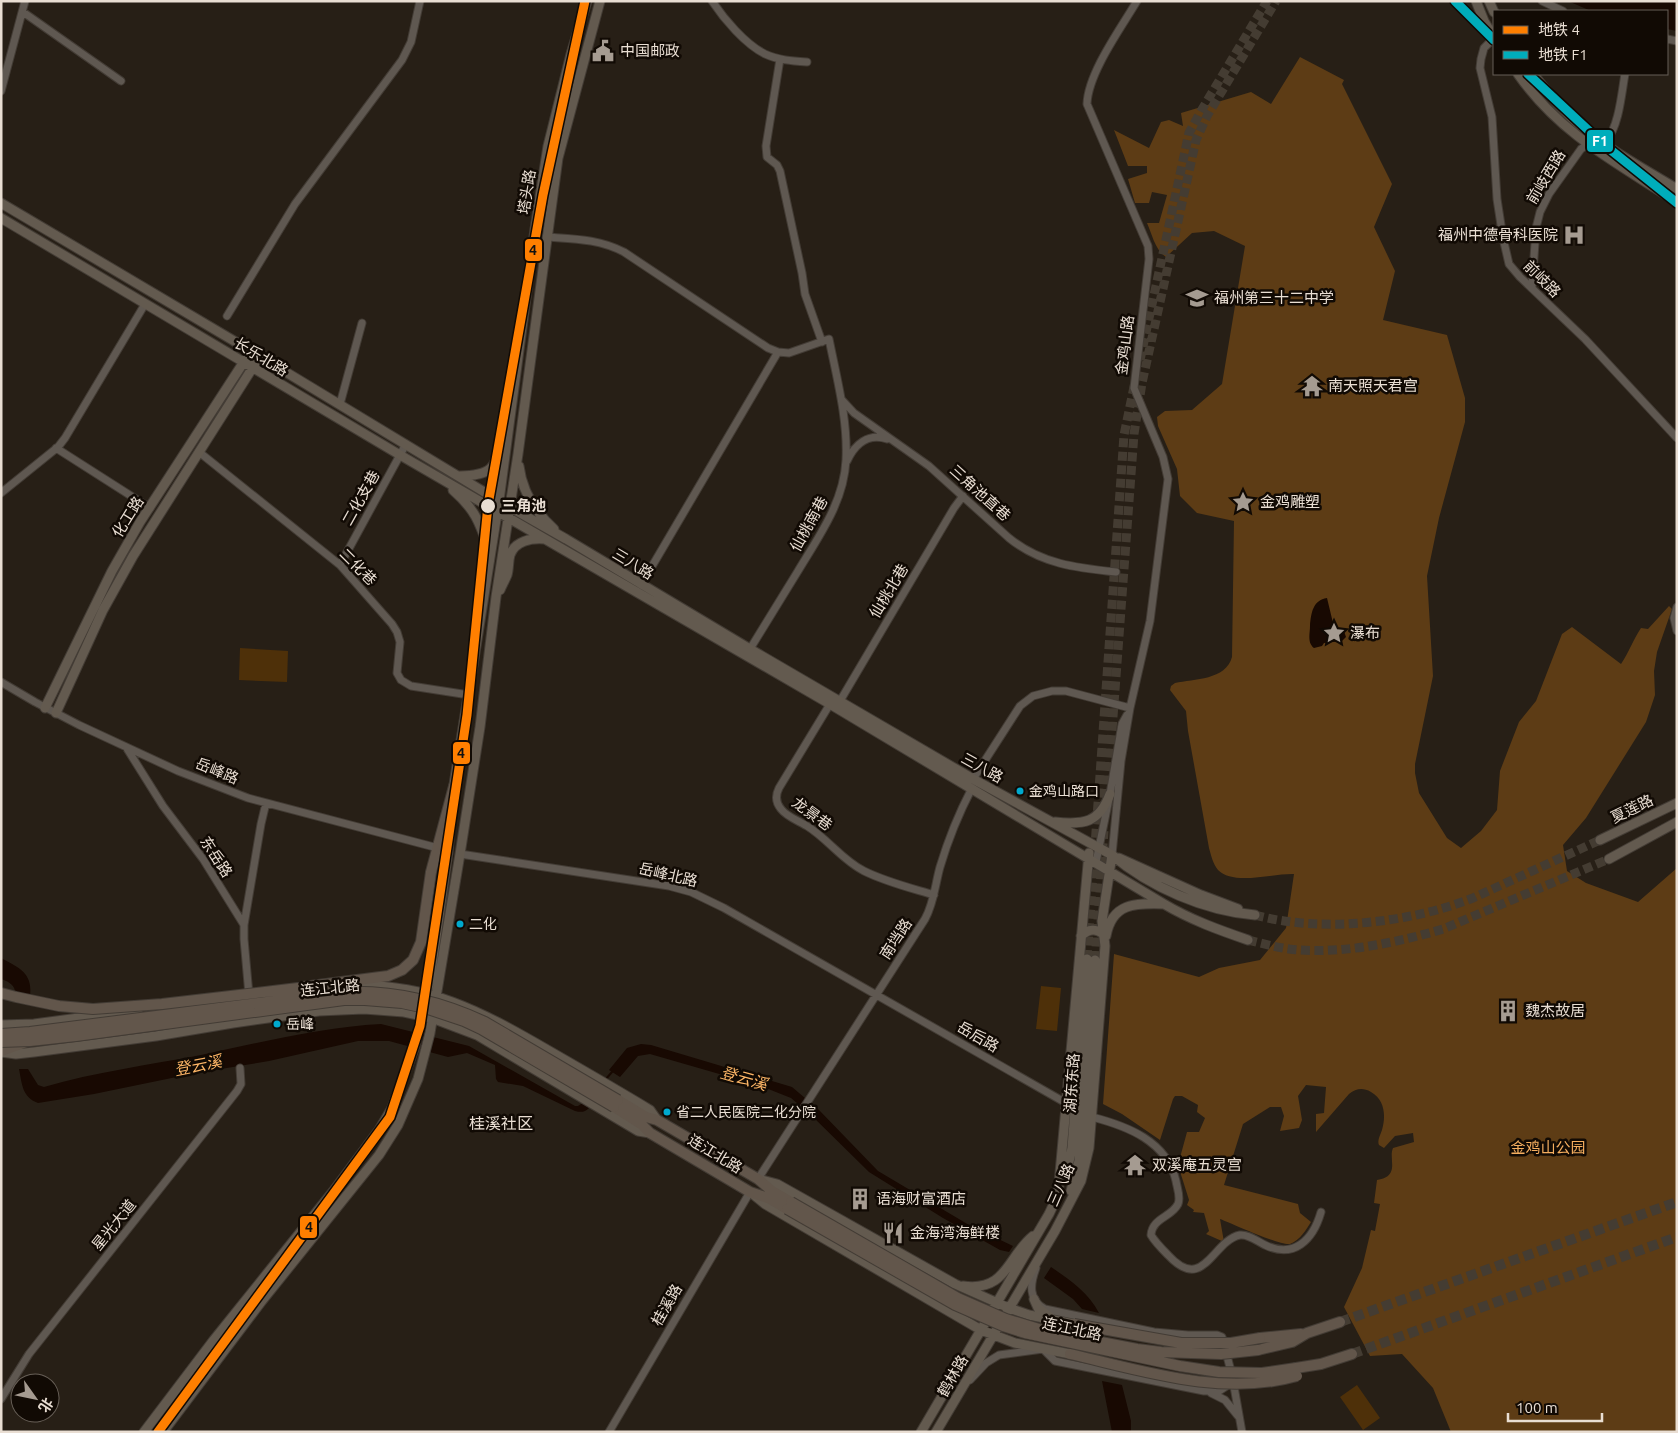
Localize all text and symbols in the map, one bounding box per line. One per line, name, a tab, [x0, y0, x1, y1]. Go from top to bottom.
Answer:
legend	[1493, 10, 1668, 75]
text: 地铁 4	[1538, 21, 1580, 38]
public building icon: 中国邮政	[590, 38, 616, 64]
place label: 中国邮政	[620, 42, 680, 59]
text: 地铁 F1	[1538, 46, 1588, 63]
line badge: F1	[1586, 129, 1614, 153]
text: F1	[1592, 133, 1608, 149]
street label: 前岐西路	[1523, 147, 1568, 207]
street label: 塔头路	[515, 168, 538, 215]
hospital icon: 福州中德骨科医院	[1561, 222, 1587, 248]
place label: 福州中德骨科医院	[1438, 226, 1558, 243]
line badge: 4	[524, 238, 543, 262]
text: 4	[529, 242, 537, 258]
street label: 前岐路	[1520, 257, 1564, 301]
school or university icon: 福州第三十二中学	[1184, 285, 1210, 311]
place label: 福州第三十二中学	[1214, 289, 1334, 306]
street label: 金鸡山路	[1112, 314, 1137, 376]
street label: 长乐北路	[231, 334, 291, 379]
temple icon: 南天照天君宫	[1299, 373, 1325, 399]
place label: 南天照天君宫	[1328, 377, 1418, 394]
street label: 三角池直巷	[947, 461, 1014, 524]
street label: 二化支巷	[339, 467, 383, 528]
place icon: 金鸡雕塑	[1230, 489, 1256, 515]
street label: 化工路	[108, 493, 147, 540]
street label: 仙桃南巷	[787, 493, 831, 554]
place label: 金鸡雕塑	[1260, 493, 1320, 510]
marker: 三角池	[479, 497, 497, 515]
place label: 三角池	[501, 497, 546, 514]
street label: 二化巷	[336, 545, 380, 589]
street label: 三八路	[610, 545, 657, 582]
street label: 仙桃北巷	[866, 561, 911, 621]
place icon: 瀑布	[1321, 620, 1347, 646]
place label: 瀑布	[1350, 624, 1380, 641]
line badge: 4	[452, 741, 471, 765]
text: 4	[457, 745, 465, 761]
street label: 三八路	[958, 749, 1006, 786]
street label: 岳峰路	[193, 754, 241, 787]
place label: 金鸡山路口	[1029, 783, 1099, 799]
marker: 金鸡山路口	[1015, 786, 1025, 796]
street label: 夏莲路	[1608, 791, 1656, 826]
street label: 龙景巷	[789, 793, 835, 834]
street label: 东岳路	[197, 833, 236, 880]
street label: 岳峰北路	[637, 859, 699, 890]
street label: 南垱路	[876, 915, 915, 962]
place label: 二化	[469, 916, 497, 932]
marker: 二化	[455, 919, 465, 929]
street label: 连江北路	[299, 976, 361, 999]
building icon: 魏杰故居	[1495, 998, 1521, 1024]
place label: 魏杰故居	[1525, 1002, 1585, 1019]
place label: 岳峰	[286, 1016, 314, 1032]
street label: 岳后路	[955, 1018, 1002, 1055]
marker: 岳峰	[272, 1019, 282, 1029]
water label: 登云溪	[173, 1051, 225, 1078]
street label: 湖东东路	[1061, 1052, 1082, 1113]
water label: 登云溪	[718, 1063, 771, 1094]
place label: 省二人民医院二化分院	[676, 1104, 816, 1120]
marker: 省二人民医院二化分院	[662, 1107, 672, 1117]
district label: 桂溪社区	[469, 1114, 533, 1132]
street label: 连江北路	[685, 1131, 745, 1176]
park label: 金鸡山公园	[1510, 1139, 1586, 1156]
temple icon: 双溪庵五灵宫	[1122, 1152, 1148, 1178]
place label: 双溪庵五灵宫	[1152, 1156, 1242, 1173]
street label: 三八路	[1044, 1161, 1077, 1209]
building icon: 语海财富酒店	[847, 1186, 873, 1212]
place label: 语海财富酒店	[876, 1190, 966, 1207]
street label: 星光大道	[88, 1196, 139, 1253]
line badge: 4	[299, 1215, 318, 1239]
text: 4	[305, 1219, 313, 1235]
restaurant icon: 金海湾海鲜楼	[880, 1220, 906, 1246]
place label: 金海湾海鲜楼	[910, 1224, 1000, 1241]
street label: 桂溪路	[648, 1281, 685, 1328]
street label: 连江北路	[1041, 1314, 1103, 1343]
street label: 鹤林路	[934, 1352, 971, 1399]
north arrow	[10, 1373, 60, 1423]
scale bar	[1508, 1390, 1602, 1422]
text: 北	[35, 1395, 56, 1415]
text: 100 m	[1516, 1399, 1558, 1416]

